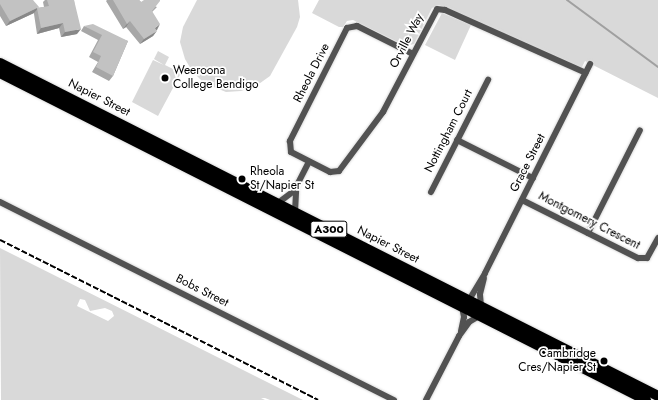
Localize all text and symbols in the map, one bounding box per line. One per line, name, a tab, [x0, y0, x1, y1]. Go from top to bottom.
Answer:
street label: Orville Way	[387, 11, 427, 71]
street label: Rheola Drive	[291, 41, 333, 105]
place label: Weeroona College Bendigo	[173, 64, 259, 92]
marker: Weeroona College Bendigo	[160, 73, 170, 83]
street label: Napier Street	[66, 76, 132, 120]
street label: Nottingham Court	[422, 87, 476, 175]
street label: Grace Street	[507, 132, 549, 194]
place label: Rheola St/Napier St	[250, 165, 314, 193]
marker: Rheola St/Napier St	[237, 174, 247, 184]
street label: Montgomery Crescent	[536, 189, 642, 253]
road number: A300	[310, 220, 348, 238]
street label: Napier Street	[355, 223, 421, 267]
street label: Bobs Street	[173, 272, 231, 310]
place label: Cambridge Cres/Napier St	[518, 347, 596, 375]
marker: Cambridge Cres/Napier St	[599, 356, 609, 366]

